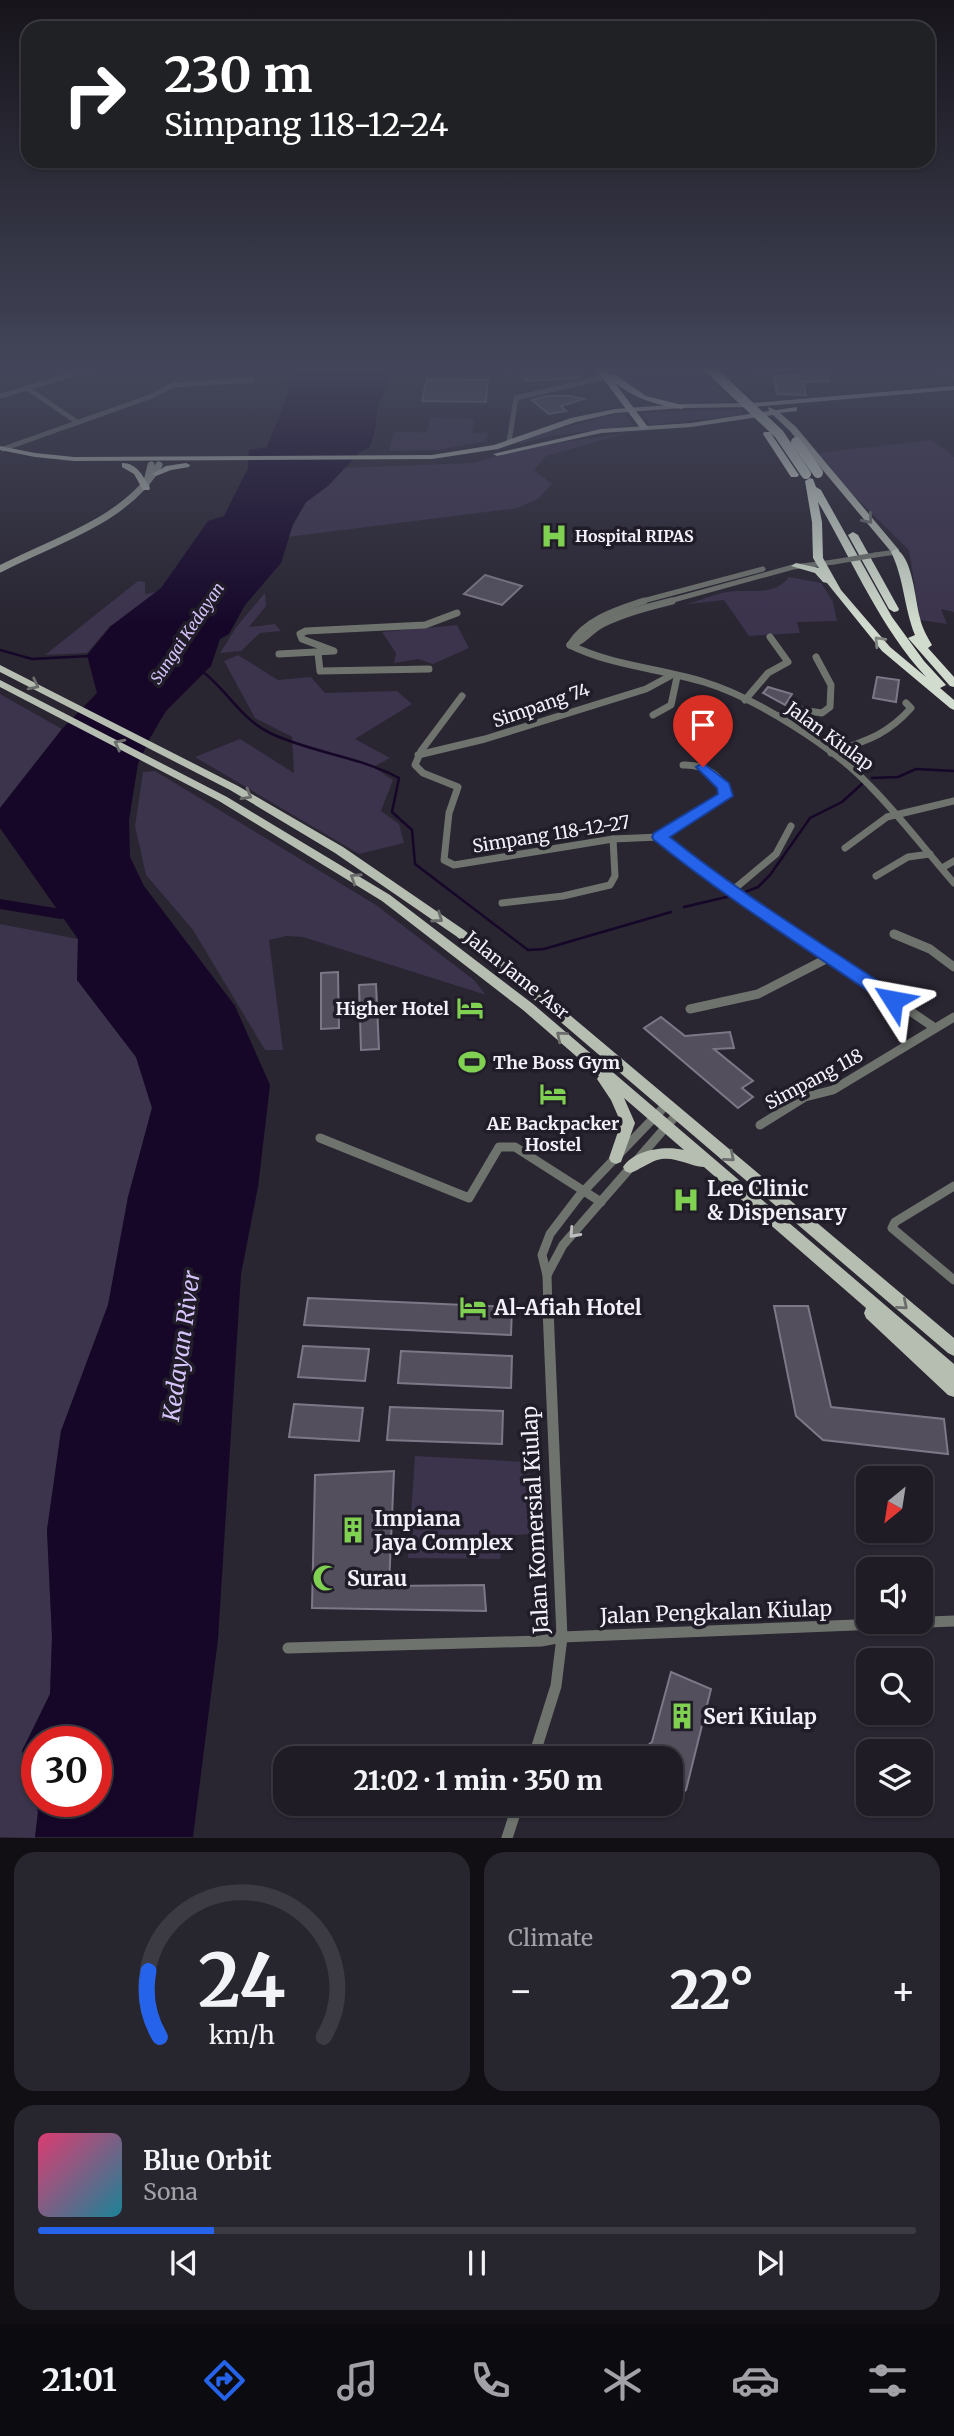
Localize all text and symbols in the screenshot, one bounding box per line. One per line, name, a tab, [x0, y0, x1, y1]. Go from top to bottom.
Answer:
text: 230 m	[164, 44, 312, 105]
icon: right	[49, 49, 140, 140]
text: Simpang 118-12-24	[164, 105, 448, 145]
one-way arrow	[860, 511, 872, 524]
hospital icon: Hospital RIPAS	[539, 521, 569, 551]
place label: Hospital RIPAS	[575, 526, 694, 546]
water label: Sungai Kedayan	[146, 578, 228, 688]
one-way arrow	[875, 636, 887, 649]
one-way arrow	[27, 677, 39, 691]
street label: Simpang 74	[489, 678, 593, 732]
pin	[673, 695, 733, 767]
street label: Jalan Kiulap	[781, 696, 879, 776]
icon: arrive	[684, 706, 722, 744]
one-way arrow	[114, 739, 126, 752]
one-way arrow	[240, 787, 253, 800]
street label: Simpang 118-12-27	[471, 810, 631, 858]
one-way arrow	[350, 874, 363, 887]
one-way arrow	[430, 910, 443, 922]
street label: Jalan Jame 'Asr	[460, 925, 574, 1024]
position arrow	[856, 963, 930, 1037]
hotel icon: Higher Hotel	[455, 993, 485, 1023]
place label: Higher Hotel	[335, 997, 449, 1020]
one-way arrow	[556, 1032, 569, 1044]
street label: Simpang 118	[761, 1044, 867, 1114]
sports icon: The Boss Gym	[457, 1047, 487, 1077]
place label: The Boss Gym	[493, 1051, 620, 1074]
hotel icon: AE Backpacker Hostel	[538, 1079, 568, 1109]
place label: AE Backpacker Hostel	[486, 1112, 619, 1156]
one-way arrow	[722, 1149, 734, 1162]
place label: Lee Clinic & Dispensary	[707, 1175, 847, 1226]
hospital icon: Lee Clinic & Dispensary	[671, 1185, 701, 1215]
one-way arrow	[570, 1225, 582, 1238]
water label: Kedayan River	[156, 1268, 206, 1424]
hotel icon: Al-Afiah Hotel	[458, 1292, 488, 1322]
place label: Al-Afiah Hotel	[493, 1294, 642, 1321]
one-way arrow	[895, 1297, 908, 1309]
street label: Jalan Komersial Kiulap	[516, 1405, 555, 1636]
north arrow	[856, 1466, 933, 1544]
map controls	[856, 1466, 933, 1816]
place label: Impiana Jaya Complex	[373, 1505, 513, 1556]
building icon: Impiana Jaya Complex	[338, 1515, 368, 1545]
button: sound	[856, 1557, 933, 1634]
mosque icon: Surau	[311, 1563, 341, 1593]
place label: Surau	[347, 1565, 407, 1592]
street label: Jalan Pengkalan Kiulap	[599, 1594, 833, 1630]
button: search	[856, 1648, 933, 1725]
building icon: Seri Kiulap	[667, 1701, 697, 1731]
place label: Seri Kiulap	[703, 1703, 817, 1730]
speed limit sign: 30	[21, 1726, 112, 1817]
button: layers	[856, 1739, 933, 1816]
text: 21:02 · 1 min · 350 m	[354, 1764, 603, 1797]
text: Climate	[508, 1923, 593, 1952]
text: 24	[198, 1936, 286, 2028]
text: 22°	[670, 1958, 754, 2023]
text: −	[508, 1967, 533, 2014]
text: +	[891, 1967, 916, 2014]
text: km/h	[209, 2019, 275, 2051]
text: Blue Orbit	[143, 2144, 272, 2177]
text: Sona	[143, 2177, 198, 2206]
icon: previous	[165, 2244, 203, 2282]
icon: pause	[458, 2244, 496, 2282]
icon: next	[751, 2244, 789, 2282]
icon: directions	[200, 2356, 249, 2405]
icon: music	[333, 2356, 382, 2405]
icon: phone	[466, 2356, 515, 2405]
icon: climate	[598, 2356, 647, 2405]
icon: car	[731, 2356, 780, 2405]
icon: filters	[863, 2356, 912, 2405]
text: 21:01	[42, 2360, 117, 2400]

